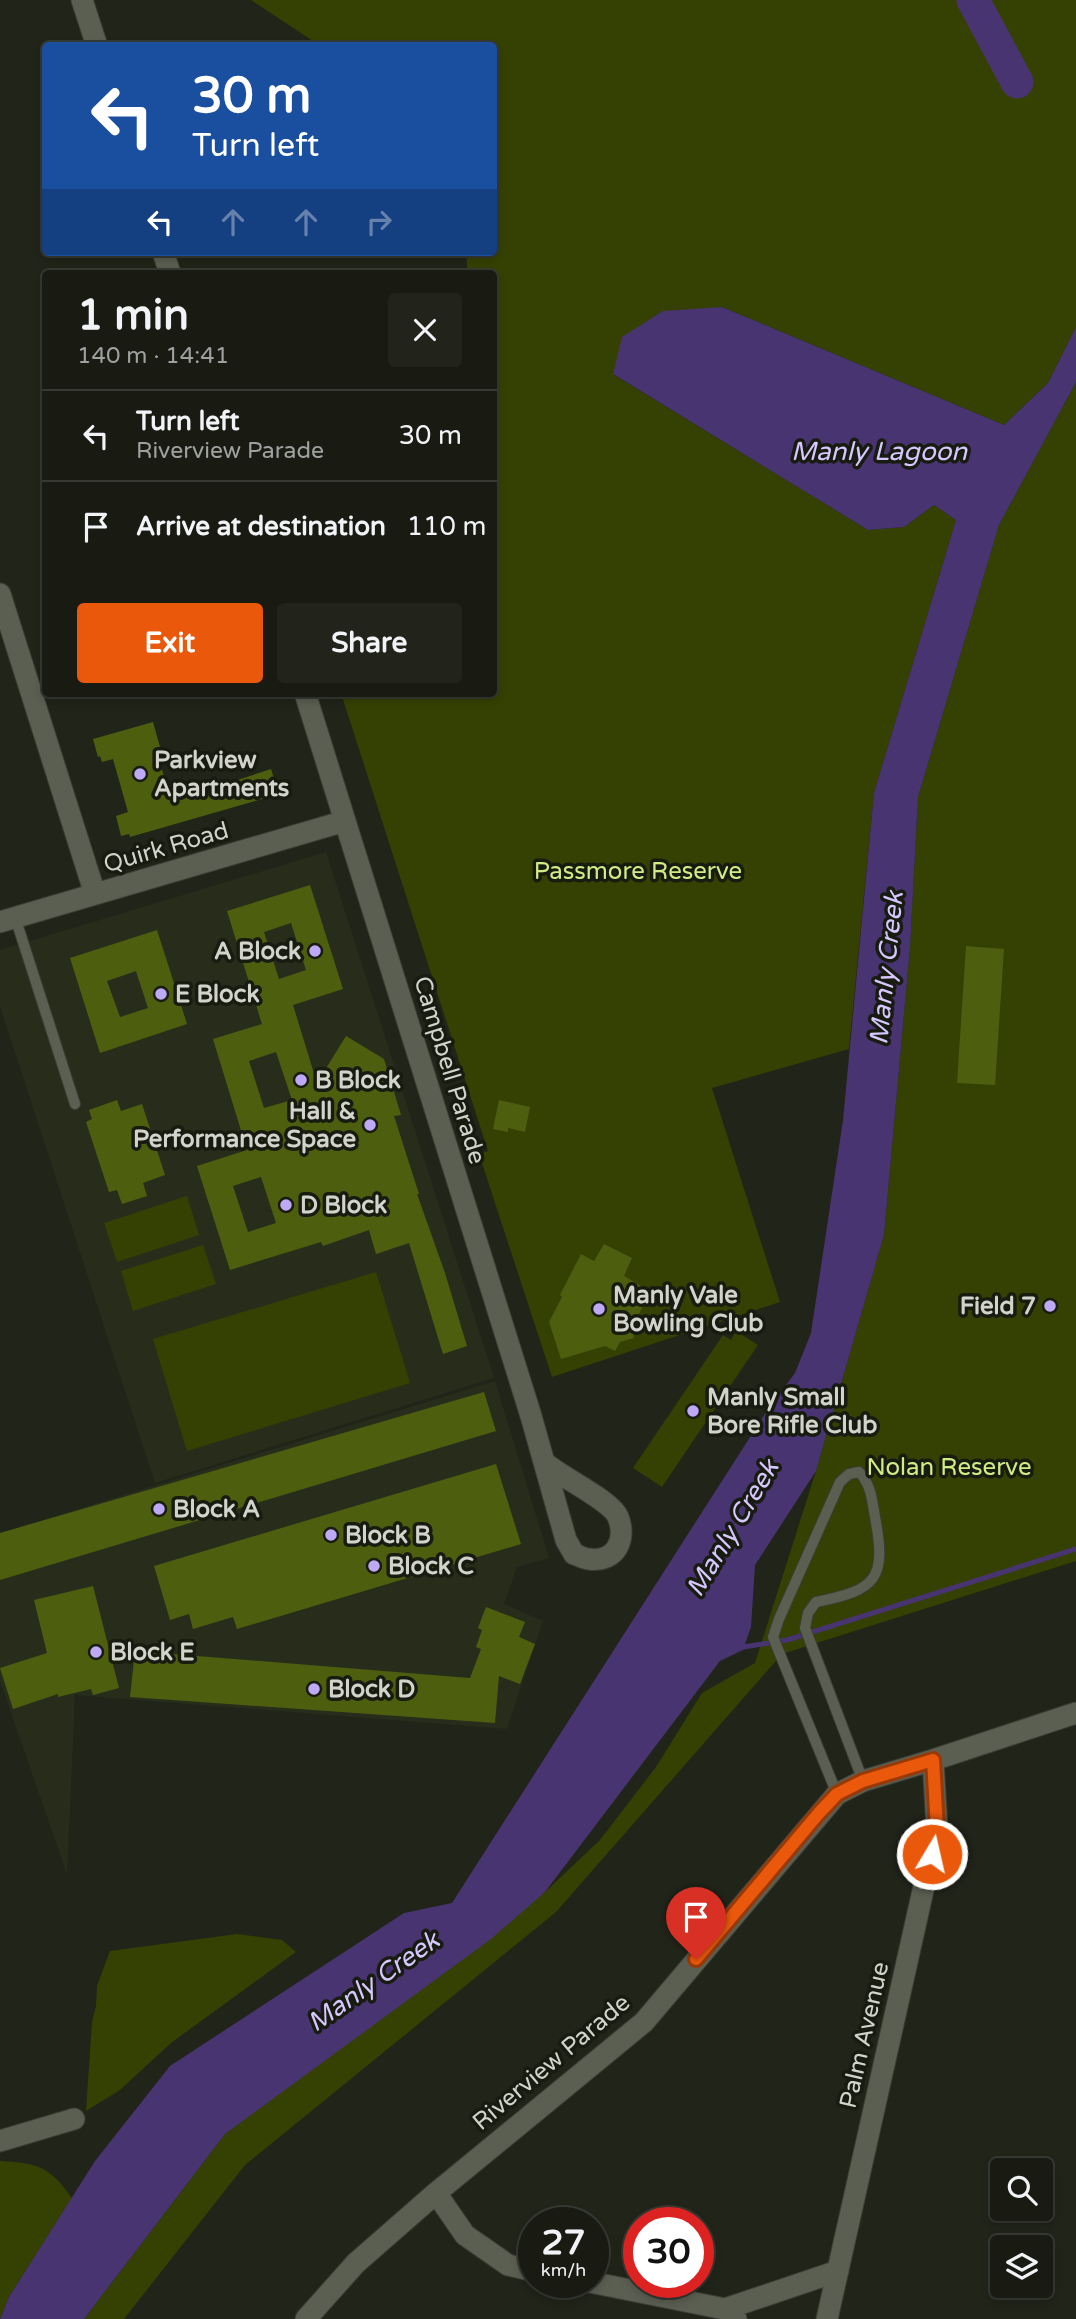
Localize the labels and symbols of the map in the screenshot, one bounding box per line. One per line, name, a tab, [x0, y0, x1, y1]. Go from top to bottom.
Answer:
water label: Manly Lagoon	[791, 436, 968, 467]
place label: Parkview Apartments	[154, 746, 289, 803]
marker: Parkview Apartments	[132, 766, 148, 782]
street label: Quirk Road	[100, 816, 232, 879]
park label: Passmore Reserve	[534, 857, 742, 886]
water label: Manly Creek	[863, 888, 910, 1046]
place label: A Block	[214, 937, 301, 966]
marker: A Block	[307, 943, 323, 959]
street label: Campbell Parade	[407, 973, 492, 1167]
place label: E Block	[175, 980, 259, 1009]
marker: E Block	[153, 986, 169, 1002]
place label: B Block	[315, 1066, 401, 1095]
marker: B Block	[293, 1072, 309, 1088]
place label: Hall & Performance Space	[133, 1097, 356, 1154]
marker: Hall & Performance Space	[362, 1117, 378, 1133]
place label: D Block	[300, 1191, 387, 1220]
marker: D Block	[278, 1197, 294, 1213]
place label: Manly Vale Bowling Club	[613, 1281, 763, 1338]
place label: Field 7	[960, 1292, 1036, 1321]
marker: Field 7	[1042, 1298, 1058, 1314]
marker: Manly Vale Bowling Club	[591, 1301, 607, 1317]
place label: Manly Small Bore Rifle Club	[707, 1383, 877, 1440]
marker: Manly Small Bore Rifle Club	[685, 1403, 701, 1419]
water label: Manly Creek	[680, 1453, 786, 1602]
park label: Nolan Reserve	[867, 1453, 1031, 1482]
place label: Block A	[173, 1495, 260, 1524]
marker: Block A	[151, 1501, 167, 1517]
place label: Block B	[345, 1521, 431, 1550]
marker: Block B	[323, 1527, 339, 1543]
place label: Block C	[388, 1552, 474, 1581]
marker: Block C	[366, 1558, 382, 1574]
place label: Block E	[110, 1638, 194, 1667]
marker: Block E	[88, 1644, 104, 1660]
place label: Block D	[328, 1675, 415, 1704]
marker: Block D	[306, 1681, 322, 1697]
position arrow	[895, 1817, 969, 1891]
pin	[666, 1887, 726, 1959]
water label: Manly Creek	[301, 1924, 447, 2038]
street label: Palm Avenue	[834, 1959, 895, 2111]
street label: Riverview Parade	[467, 1988, 636, 2137]
speed limit sign: 30	[623, 2207, 714, 2298]

